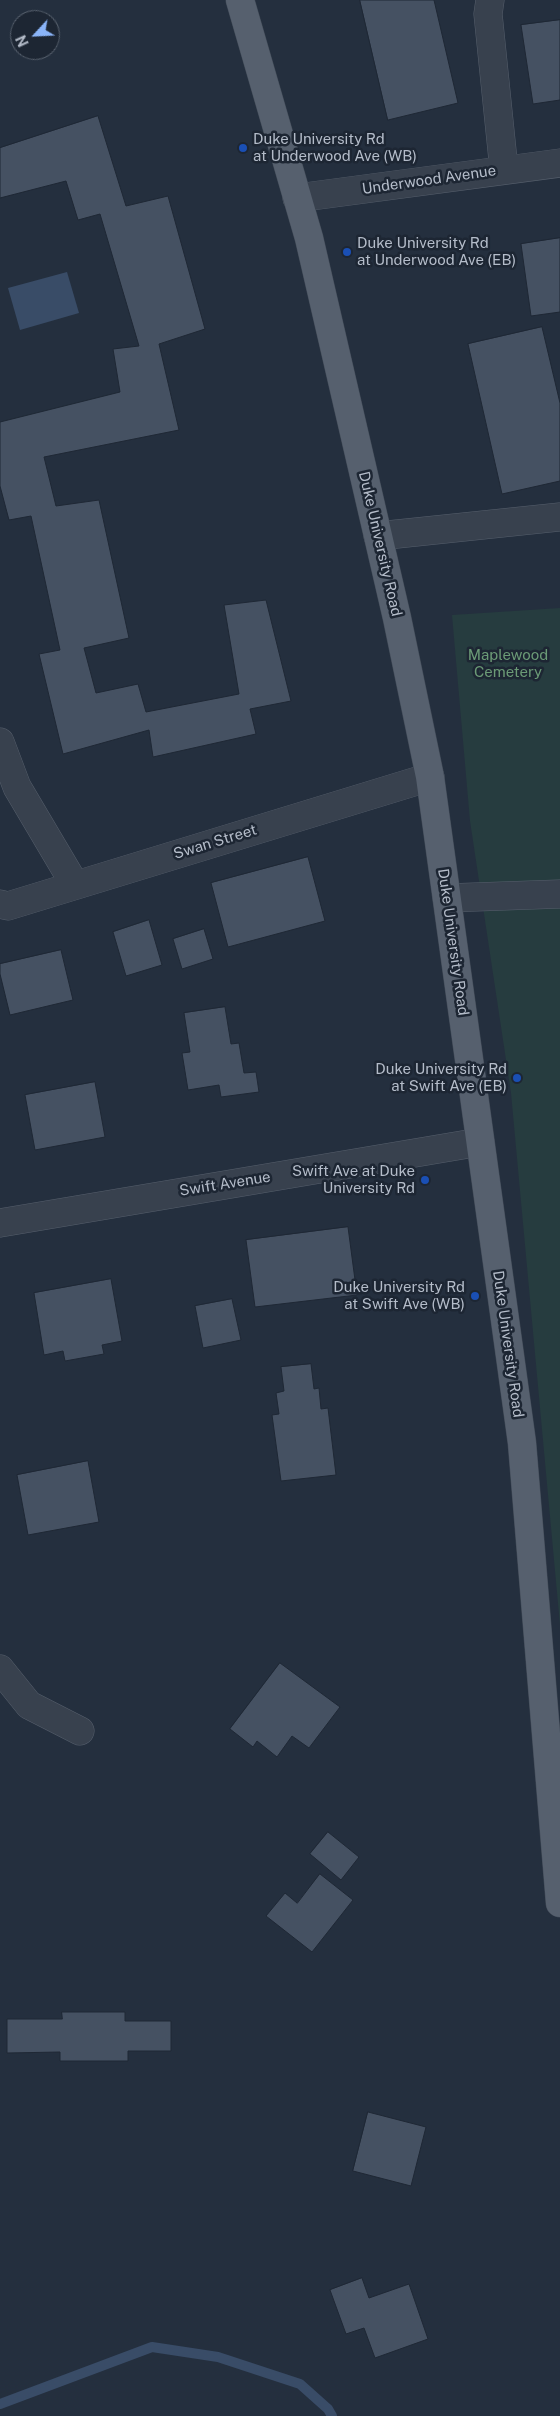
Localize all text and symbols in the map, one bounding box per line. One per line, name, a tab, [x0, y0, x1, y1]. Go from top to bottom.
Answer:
north arrow	[10, 10, 60, 60]
text: N	[13, 33, 32, 49]
place label: Duke University Rd at Underwood Ave (WB)	[253, 130, 417, 165]
marker: Duke University Rd at Underwood Ave (WB)	[237, 142, 249, 154]
street label: Underwood Avenue	[361, 162, 497, 198]
place label: Duke University Rd at Underwood Ave (EB)	[357, 234, 516, 269]
marker: Duke University Rd at Underwood Ave (EB)	[341, 246, 353, 258]
street label: Duke University Road	[355, 470, 405, 618]
park label: Maplewood Cemetery	[468, 646, 548, 681]
street label: Swan Street	[171, 821, 259, 863]
street label: Duke University Road	[434, 867, 472, 1017]
place label: Duke University Rd at Swift Ave (EB)	[375, 1060, 507, 1095]
marker: Duke University Rd at Swift Ave (EB)	[511, 1072, 523, 1084]
place label: Swift Ave at Duke University Rd	[292, 1162, 415, 1197]
street label: Swift Avenue	[178, 1168, 272, 1200]
marker: Swift Ave at Duke University Rd	[419, 1174, 431, 1186]
street label: Duke University Road	[489, 1269, 527, 1419]
place label: Duke University Rd at Swift Ave (WB)	[333, 1278, 465, 1313]
marker: Duke University Rd at Swift Ave (WB)	[469, 1290, 481, 1302]

